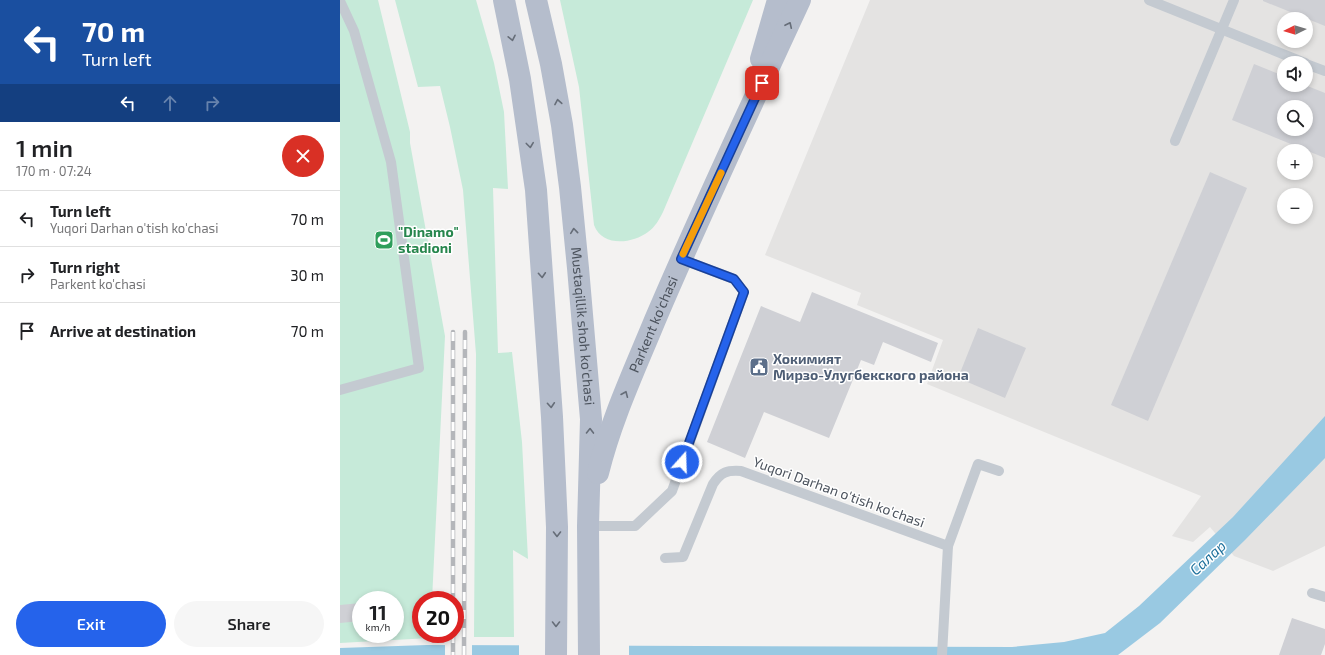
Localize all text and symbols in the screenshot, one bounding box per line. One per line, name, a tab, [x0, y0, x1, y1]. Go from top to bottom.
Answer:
north arrow	[1277, 12, 1313, 48]
map controls	[1277, 12, 1313, 224]
text: 70 m	[82, 14, 145, 48]
icon: left	[16, 16, 68, 68]
one-way arrow	[784, 21, 792, 29]
one-way arrow	[507, 35, 515, 41]
text: Turn left	[82, 48, 152, 70]
button: sound	[1277, 56, 1313, 92]
pin	[745, 66, 779, 100]
icon: arrive	[751, 72, 773, 94]
icon: left	[117, 92, 139, 114]
icon: ahead	[159, 92, 181, 114]
icon: right	[201, 92, 223, 114]
one-way arrow	[554, 99, 563, 106]
button: search	[1277, 100, 1313, 136]
text: 1 min	[16, 133, 73, 162]
button: close	[282, 135, 324, 177]
one-way arrow	[525, 142, 534, 149]
button: +	[1277, 144, 1313, 180]
text: 170 m · 07:24	[16, 163, 92, 179]
button: −	[1277, 188, 1313, 224]
text: Turn left	[50, 202, 111, 220]
icon: left	[16, 208, 38, 230]
text: 70 m	[291, 210, 324, 228]
text: Yuqori Darhan o'tish ko'chasi	[50, 220, 218, 236]
place label: "Dinamo" stadioni	[398, 223, 459, 256]
one-way arrow	[570, 228, 579, 234]
sports icon: "Dinamo" stadioni	[373, 229, 395, 251]
street label: Mustaqillik shoh ko'chasi	[568, 246, 599, 406]
text: Turn right	[50, 258, 120, 276]
icon: right	[16, 264, 38, 286]
text: 30 m	[290, 266, 324, 284]
one-way arrow	[537, 272, 546, 278]
street label: Parkent ko'chasi	[625, 273, 681, 375]
text: Parkent ko'chasi	[50, 276, 146, 292]
icon: arrive	[16, 320, 38, 342]
text: Arrive at destination	[50, 322, 196, 340]
text: 70 m	[291, 322, 324, 340]
place label: Хокимият Мирзо-Улугбекского района	[773, 350, 969, 383]
public building icon: Хокимият Мирзо-Улугбекского района	[748, 356, 770, 378]
one-way arrow	[620, 391, 628, 398]
one-way arrow	[547, 402, 556, 408]
one-way arrow	[586, 428, 595, 434]
position arrow	[661, 441, 703, 483]
street label: Yuqori Darhan o'tish ko'chasi	[751, 453, 927, 531]
one-way arrow	[553, 531, 561, 537]
water label: Салар	[1186, 536, 1229, 578]
speed limit sign: 20	[412, 591, 464, 643]
text: 11	[369, 600, 387, 624]
button: Exit	[16, 601, 166, 647]
button: Share	[174, 601, 324, 647]
text: km/h	[366, 621, 390, 633]
one-way arrow	[552, 621, 560, 627]

